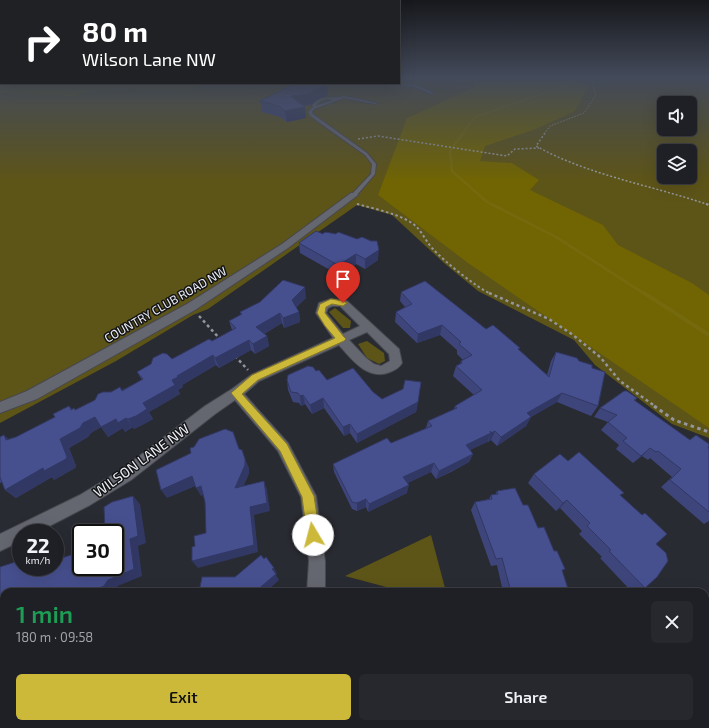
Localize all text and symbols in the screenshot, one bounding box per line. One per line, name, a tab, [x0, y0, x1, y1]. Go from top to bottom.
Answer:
text: 80 m	[82, 14, 148, 48]
icon: right	[16, 16, 68, 68]
text: Wilson Lane NW	[82, 48, 216, 70]
map controls	[657, 96, 697, 184]
button: sound	[657, 96, 697, 136]
button: layers	[657, 144, 697, 184]
pin	[326, 262, 360, 303]
street label: COUNTRY CLUB ROAD NW	[101, 263, 229, 345]
icon: arrive	[332, 268, 354, 290]
street label: WILSON LANE NW	[90, 420, 192, 500]
position arrow	[292, 514, 334, 556]
speed limit sign: 30	[72, 524, 124, 576]
text: 22	[26, 533, 50, 557]
text: km/h	[26, 554, 50, 566]
text: 1 min	[16, 599, 73, 628]
button: close	[651, 601, 693, 643]
text: 180 m · 09:58	[16, 629, 93, 645]
button: Exit	[16, 674, 351, 720]
button: Share	[359, 674, 693, 720]

